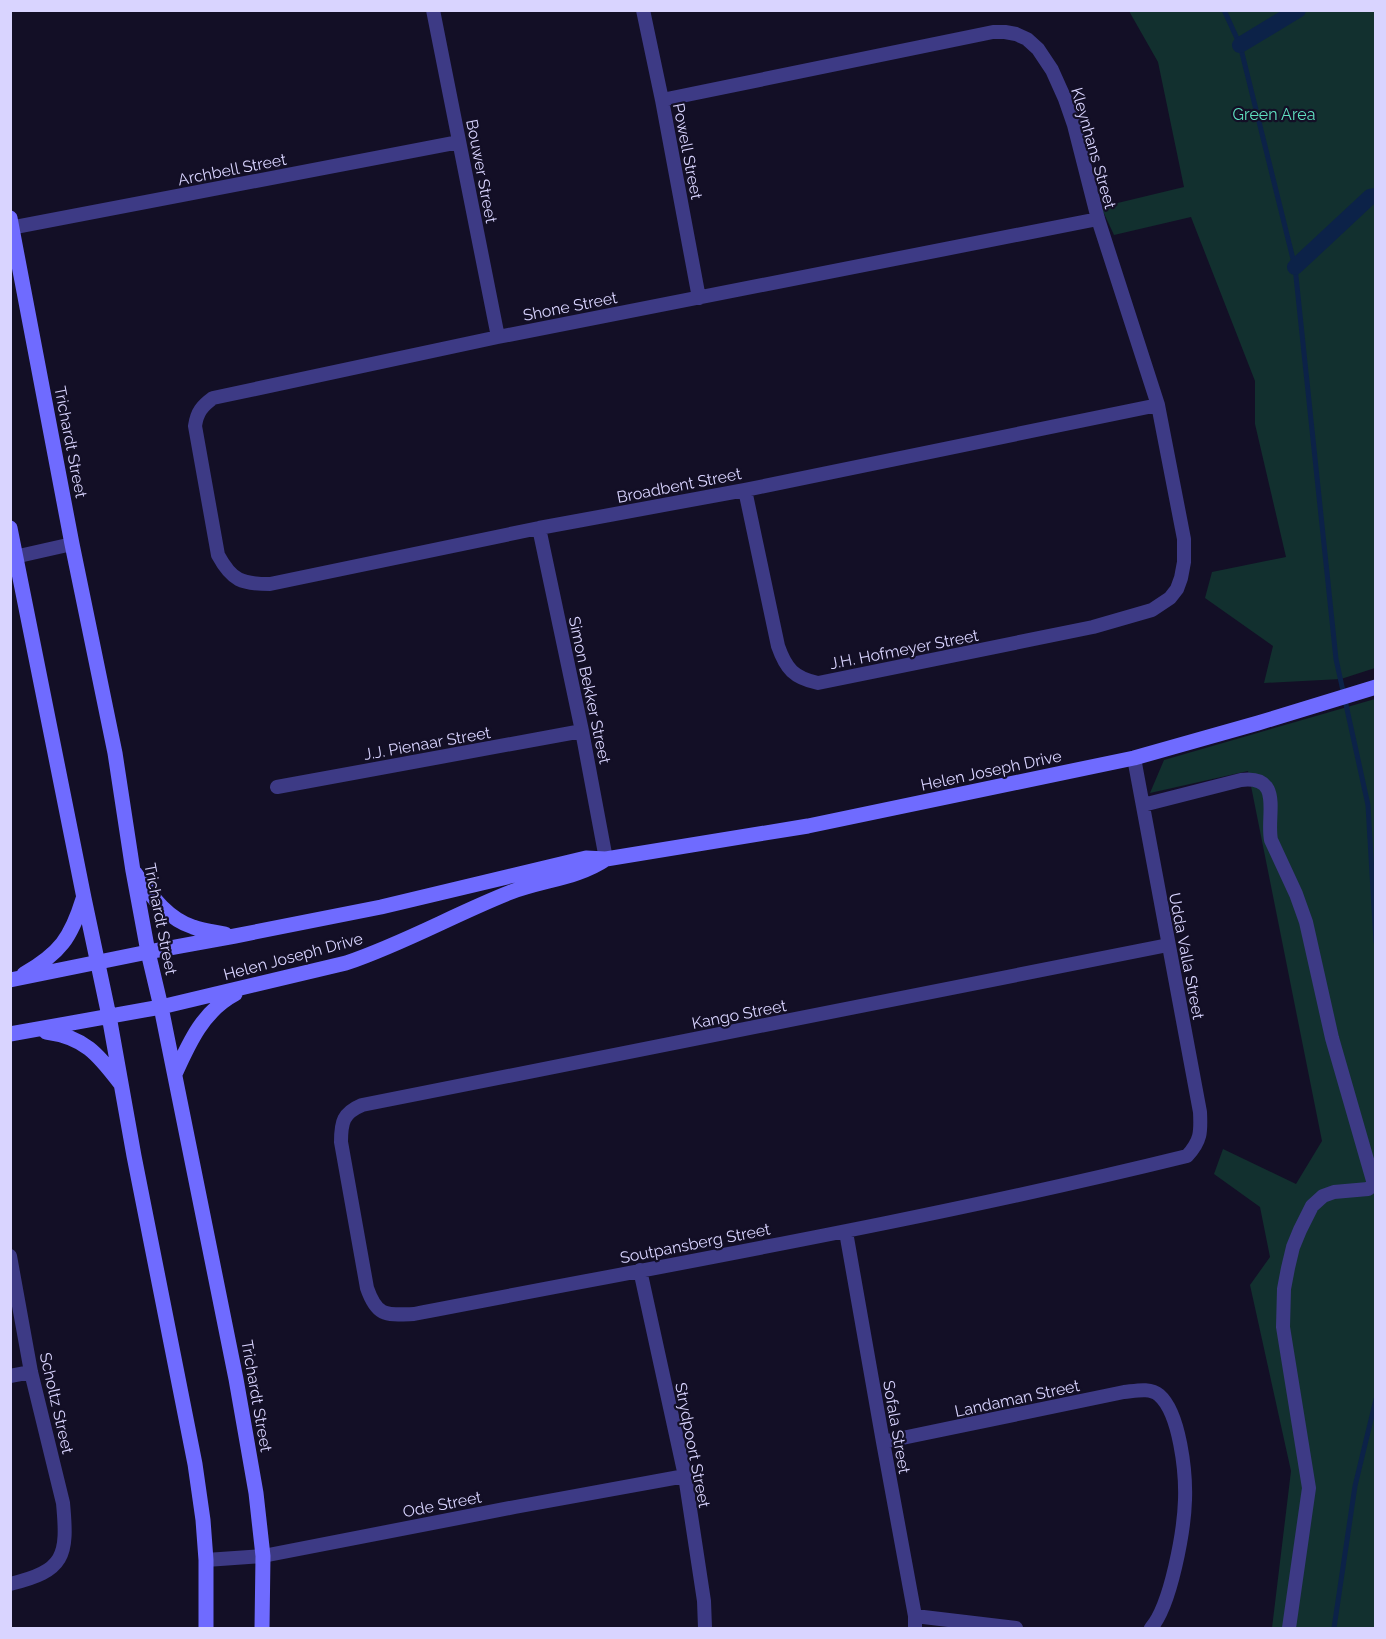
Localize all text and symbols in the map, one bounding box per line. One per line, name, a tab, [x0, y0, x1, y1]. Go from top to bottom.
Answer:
street label: Kleynhans Street	[1067, 85, 1120, 212]
street label: Powell Street	[669, 101, 706, 202]
park label: Green Area	[1233, 105, 1315, 124]
street label: Bouwer Street	[462, 118, 501, 225]
street label: Archbell Street	[176, 150, 289, 189]
street label: Shone Street	[521, 288, 620, 325]
street label: Trichardt Street	[50, 385, 91, 500]
street label: Broadbent Street	[615, 464, 744, 507]
street label: Simon Bekker Street	[565, 615, 615, 766]
street label: J.H. Hofmeyer Street	[828, 626, 981, 673]
street label: J.J. Pienaar Street	[362, 723, 493, 764]
street label: Helen Joseph Drive	[919, 746, 1063, 795]
street label: Trichardt Street	[140, 862, 181, 977]
street label: Udda Valla Street	[1165, 891, 1208, 1022]
street label: Helen Joseph Drive	[221, 929, 365, 984]
street label: Kango Street	[690, 996, 789, 1033]
street label: Soutpansberg Street	[618, 1219, 772, 1267]
street label: Trichardt Street	[237, 1339, 276, 1454]
street label: Scholtz Street	[36, 1351, 78, 1456]
street label: Landaman Street	[953, 1376, 1082, 1421]
street label: Sofala Street	[879, 1379, 914, 1476]
street label: Strydpoort Street	[671, 1381, 714, 1510]
street label: Ode Street	[401, 1487, 484, 1521]

